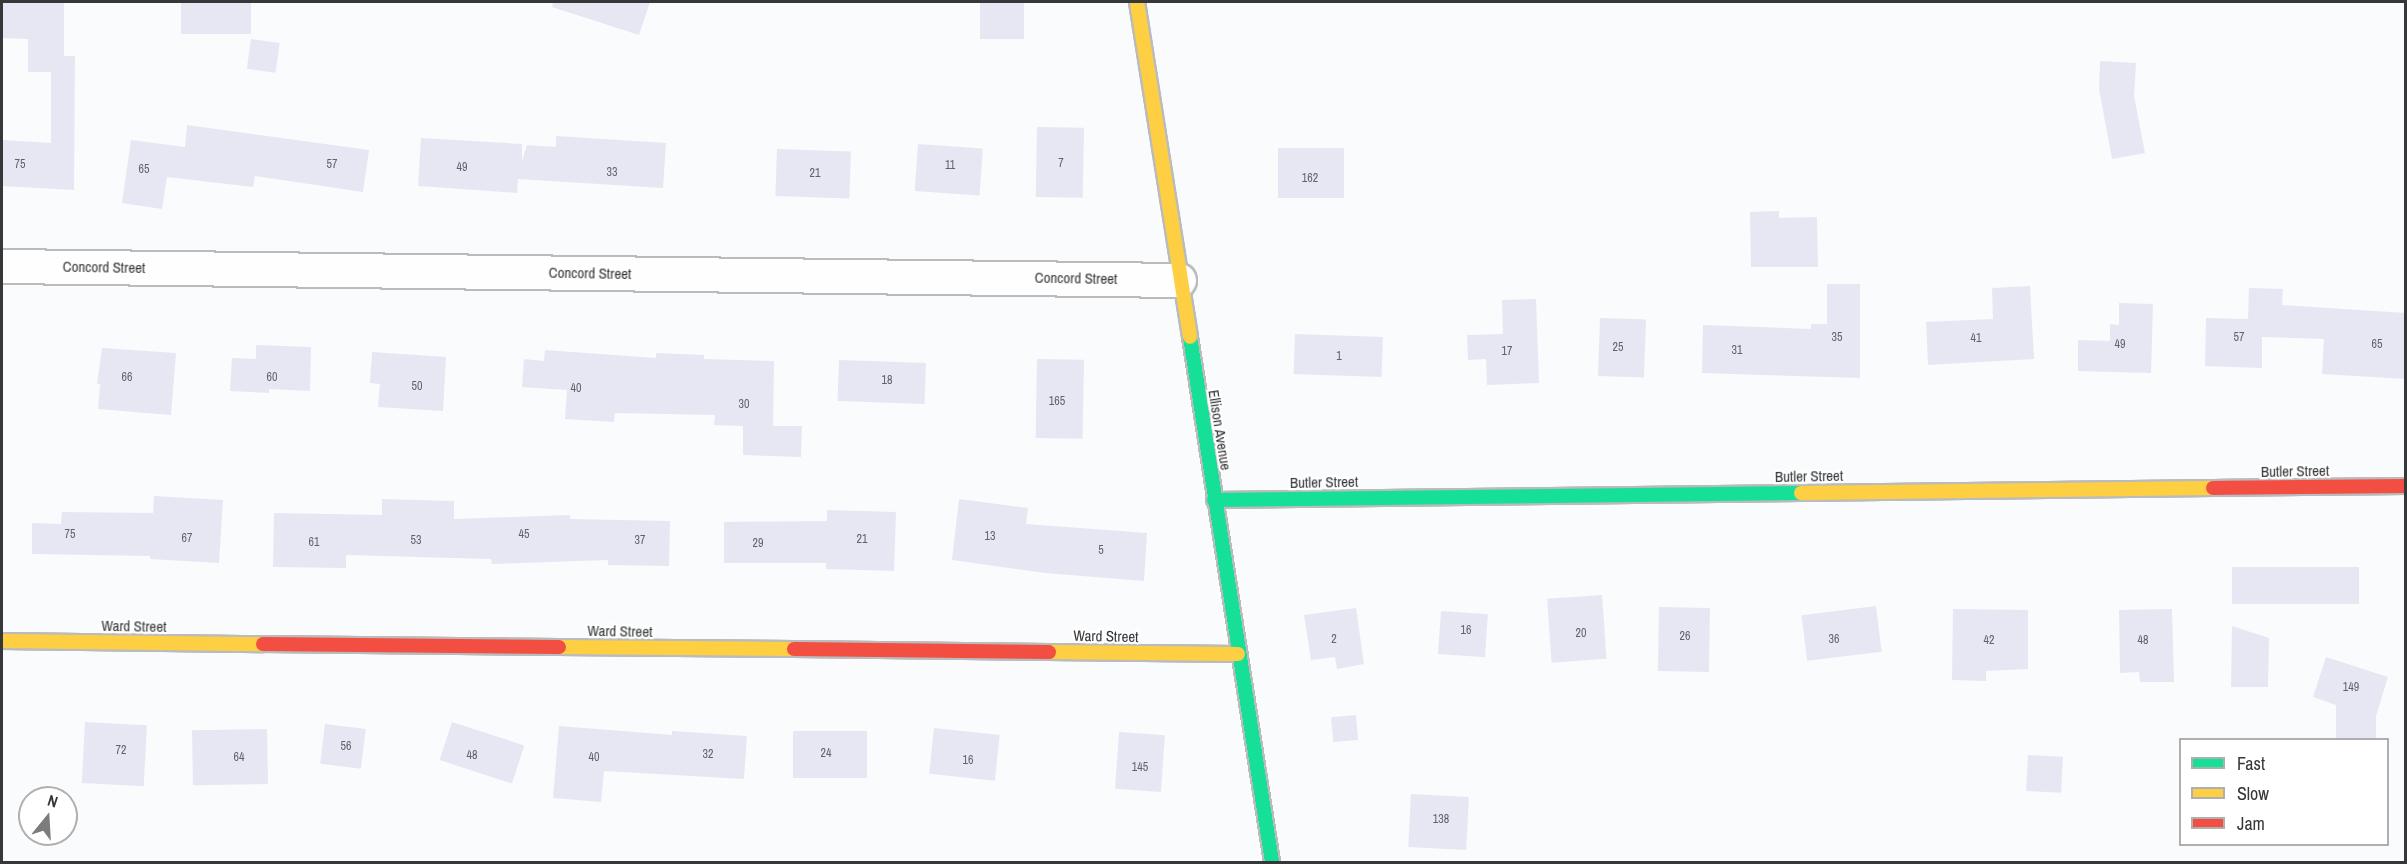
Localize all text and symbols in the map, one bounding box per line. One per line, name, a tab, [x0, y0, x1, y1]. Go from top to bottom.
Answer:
house number: 7	[1058, 157, 1064, 171]
house number: 75	[15, 158, 25, 172]
house number: 57	[327, 158, 337, 172]
house number: 11	[945, 159, 955, 173]
house number: 49	[457, 161, 467, 175]
house number: 65	[139, 163, 149, 177]
house number: 33	[607, 166, 617, 180]
house number: 21	[810, 167, 820, 181]
house number: 162	[1302, 172, 1318, 186]
street label: Concord Street	[62, 257, 146, 277]
street label: Concord Street	[548, 263, 632, 283]
street label: Concord Street	[1034, 268, 1118, 288]
house number: 35	[1832, 331, 1842, 345]
house number: 57	[2234, 331, 2244, 345]
house number: 41	[1971, 332, 1981, 346]
house number: 49	[2115, 338, 2125, 352]
house number: 65	[2372, 338, 2382, 352]
house number: 25	[1613, 341, 1623, 355]
house number: 31	[1732, 344, 1742, 358]
house number: 17	[1502, 345, 1512, 359]
house number: 1	[1336, 350, 1342, 364]
house number: 66	[122, 371, 132, 385]
house number: 60	[267, 371, 277, 385]
house number: 18	[882, 374, 892, 388]
house number: 50	[412, 380, 422, 394]
house number: 40	[571, 382, 581, 396]
street label: Ellison Avenue	[1205, 388, 1235, 472]
house number: 165	[1049, 395, 1065, 409]
house number: 30	[739, 398, 749, 412]
street label: Butler Street	[2261, 461, 2329, 481]
street label: Butler Street	[1775, 466, 1843, 486]
street label: Butler Street	[1290, 472, 1358, 492]
house number: 75	[65, 528, 75, 542]
house number: 45	[519, 528, 529, 542]
house number: 13	[985, 530, 995, 544]
house number: 67	[182, 532, 192, 546]
house number: 21	[857, 533, 867, 547]
house number: 53	[411, 534, 421, 548]
house number: 37	[635, 534, 645, 548]
house number: 61	[309, 536, 319, 550]
house number: 29	[753, 537, 763, 551]
house number: 5	[1098, 544, 1104, 558]
street label: Ward Street	[101, 616, 167, 636]
street label: Ward Street	[587, 621, 653, 641]
house number: 16	[1461, 624, 1471, 638]
street label: Ward Street	[1073, 626, 1139, 646]
house number: 20	[1576, 627, 1586, 641]
house number: 26	[1680, 630, 1690, 644]
house number: 2	[1331, 633, 1337, 647]
house number: 36	[1829, 633, 1839, 647]
house number: 42	[1984, 634, 1994, 648]
house number: 48	[2138, 634, 2148, 648]
house number: 149	[2343, 681, 2359, 695]
legend	[2179, 738, 2389, 846]
house number: 56	[341, 740, 351, 754]
house number: 72	[116, 744, 126, 758]
house number: 24	[821, 747, 831, 761]
house number: 32	[703, 748, 713, 762]
house number: 48	[467, 749, 477, 763]
house number: 64	[234, 751, 244, 765]
house number: 40	[589, 751, 599, 765]
text: Fast	[2237, 751, 2265, 776]
house number: 16	[963, 754, 973, 768]
house number: 145	[1132, 761, 1148, 775]
text: Slow	[2237, 781, 2269, 806]
north arrow	[18, 786, 78, 846]
text: N	[45, 789, 61, 813]
text: Jam	[2237, 811, 2265, 836]
house number: 138	[1433, 813, 1449, 827]

